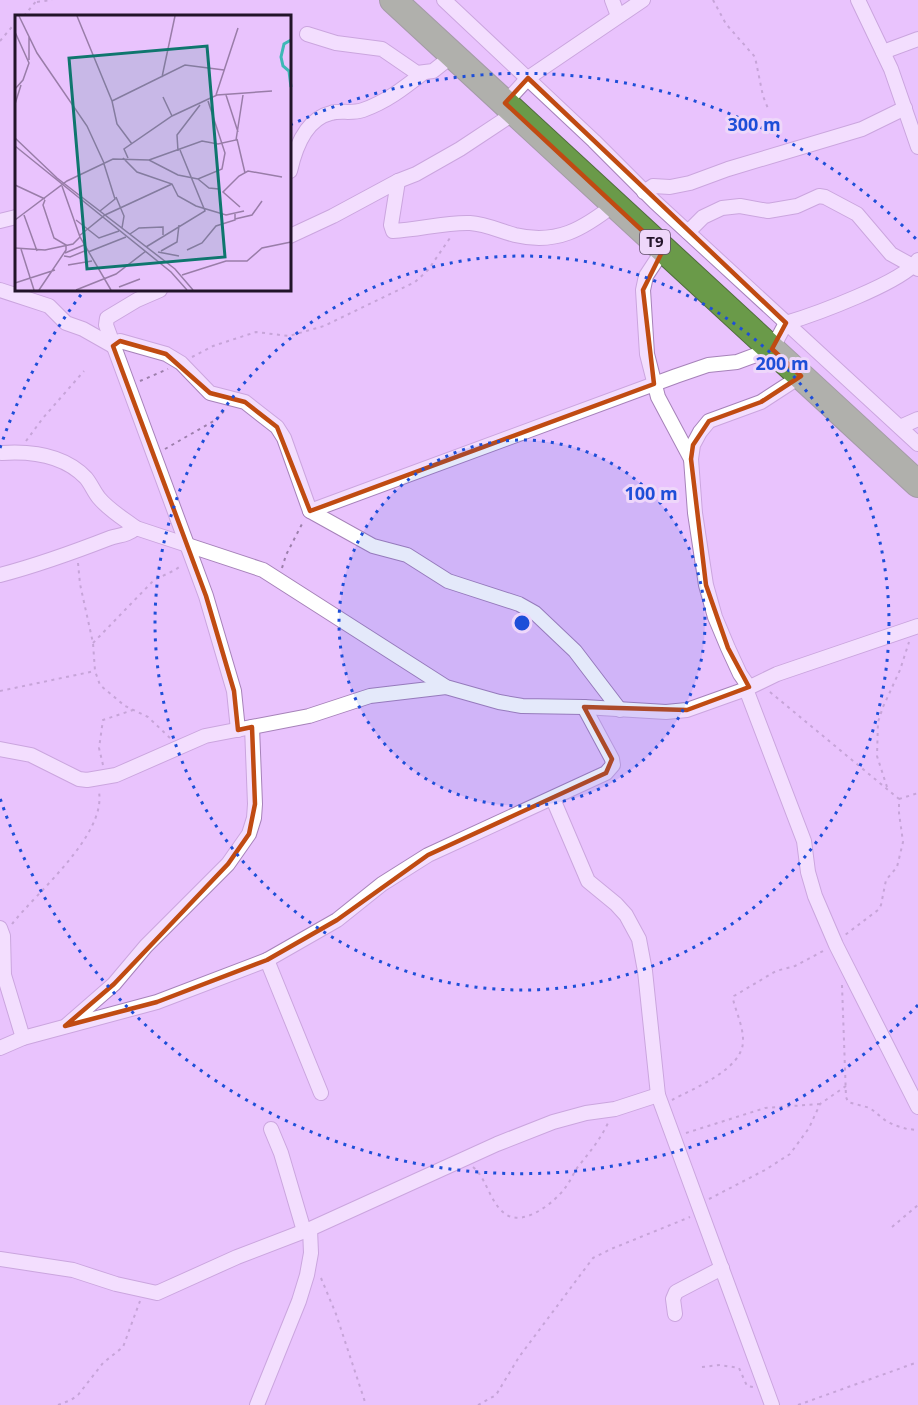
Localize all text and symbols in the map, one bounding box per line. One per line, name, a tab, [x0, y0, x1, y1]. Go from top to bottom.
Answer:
inset map	[15, 15, 291, 291]
text: 300 m	[727, 112, 781, 136]
road number: T9	[640, 230, 670, 254]
text: 200 m	[755, 351, 809, 375]
text: 100 m	[624, 481, 678, 505]
centre of rings	[512, 613, 532, 633]

